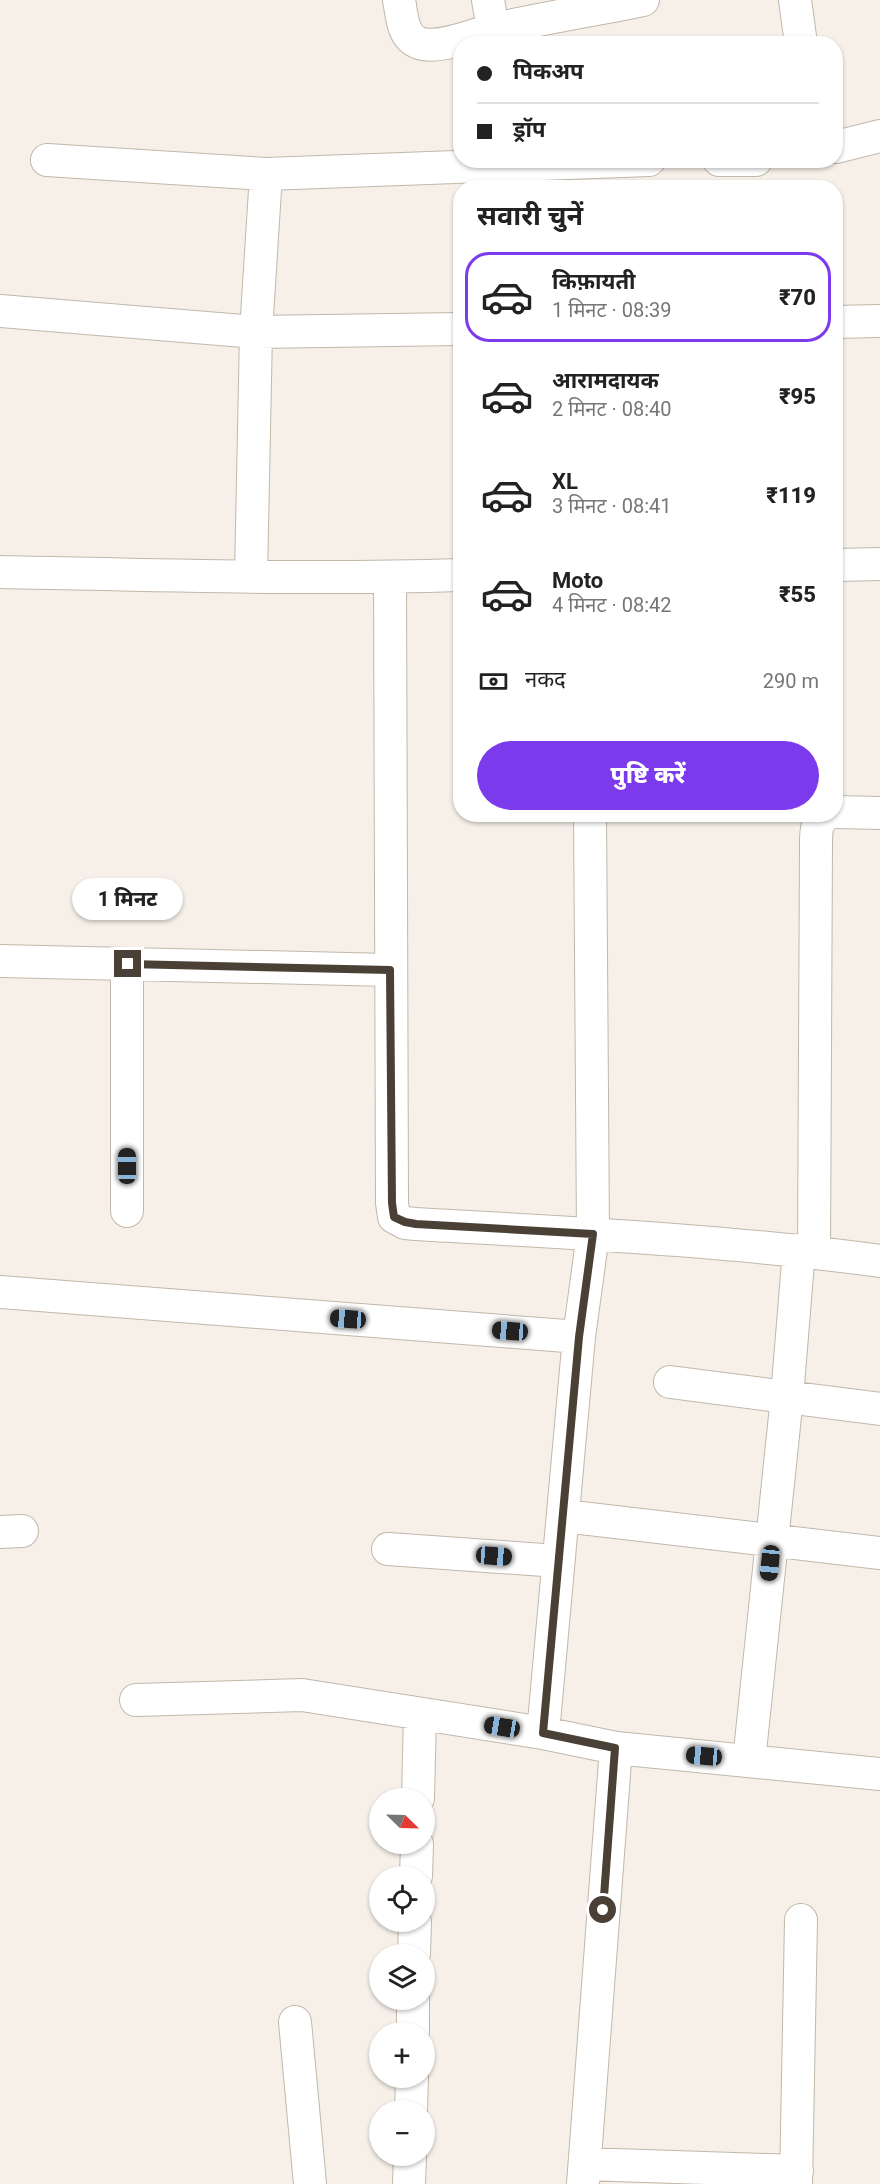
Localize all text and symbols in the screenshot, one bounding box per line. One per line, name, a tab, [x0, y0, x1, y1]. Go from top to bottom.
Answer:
text: पिकअप	[513, 59, 584, 84]
text: ड्रॉप	[513, 117, 546, 142]
text: सवारी चुनें	[477, 200, 583, 232]
text: किफ़ायती	[552, 269, 636, 294]
icon: car	[480, 270, 534, 324]
text: ₹70	[779, 285, 816, 310]
text: 1 मिनट · 08:39	[552, 298, 671, 322]
text: आरामदायक	[552, 368, 659, 393]
icon: car	[480, 369, 534, 423]
text: ₹95	[779, 384, 816, 409]
text: 2 मिनट · 08:40	[552, 397, 671, 421]
icon: car	[480, 468, 534, 522]
text: XL	[552, 469, 578, 494]
text: ₹119	[766, 483, 816, 508]
text: 3 मिनट · 08:41	[552, 494, 671, 518]
icon: car	[480, 567, 534, 621]
text: Moto	[552, 568, 603, 593]
text: ₹55	[779, 582, 816, 607]
text: 4 मिनट · 08:42	[552, 593, 671, 617]
icon: cash	[477, 665, 510, 698]
text: नकद	[525, 667, 566, 692]
text: 290 m	[763, 669, 819, 693]
button: पुष्टि करें	[477, 741, 819, 810]
callout: 1 मिनट	[72, 877, 184, 919]
text: 1 मिनट	[98, 887, 157, 911]
route end	[114, 950, 141, 977]
car	[118, 1148, 136, 1184]
car	[329, 1309, 367, 1329]
car	[491, 1321, 529, 1341]
car	[759, 1544, 781, 1582]
car	[475, 1546, 513, 1566]
car	[483, 1715, 521, 1739]
car	[685, 1745, 723, 1767]
north arrow	[369, 1788, 435, 1854]
map controls	[369, 1788, 435, 2166]
button: locate	[369, 1866, 435, 1932]
route start	[589, 1896, 616, 1923]
button: layers	[369, 1944, 435, 2010]
button: +	[369, 2022, 435, 2088]
button: −	[369, 2100, 435, 2166]

